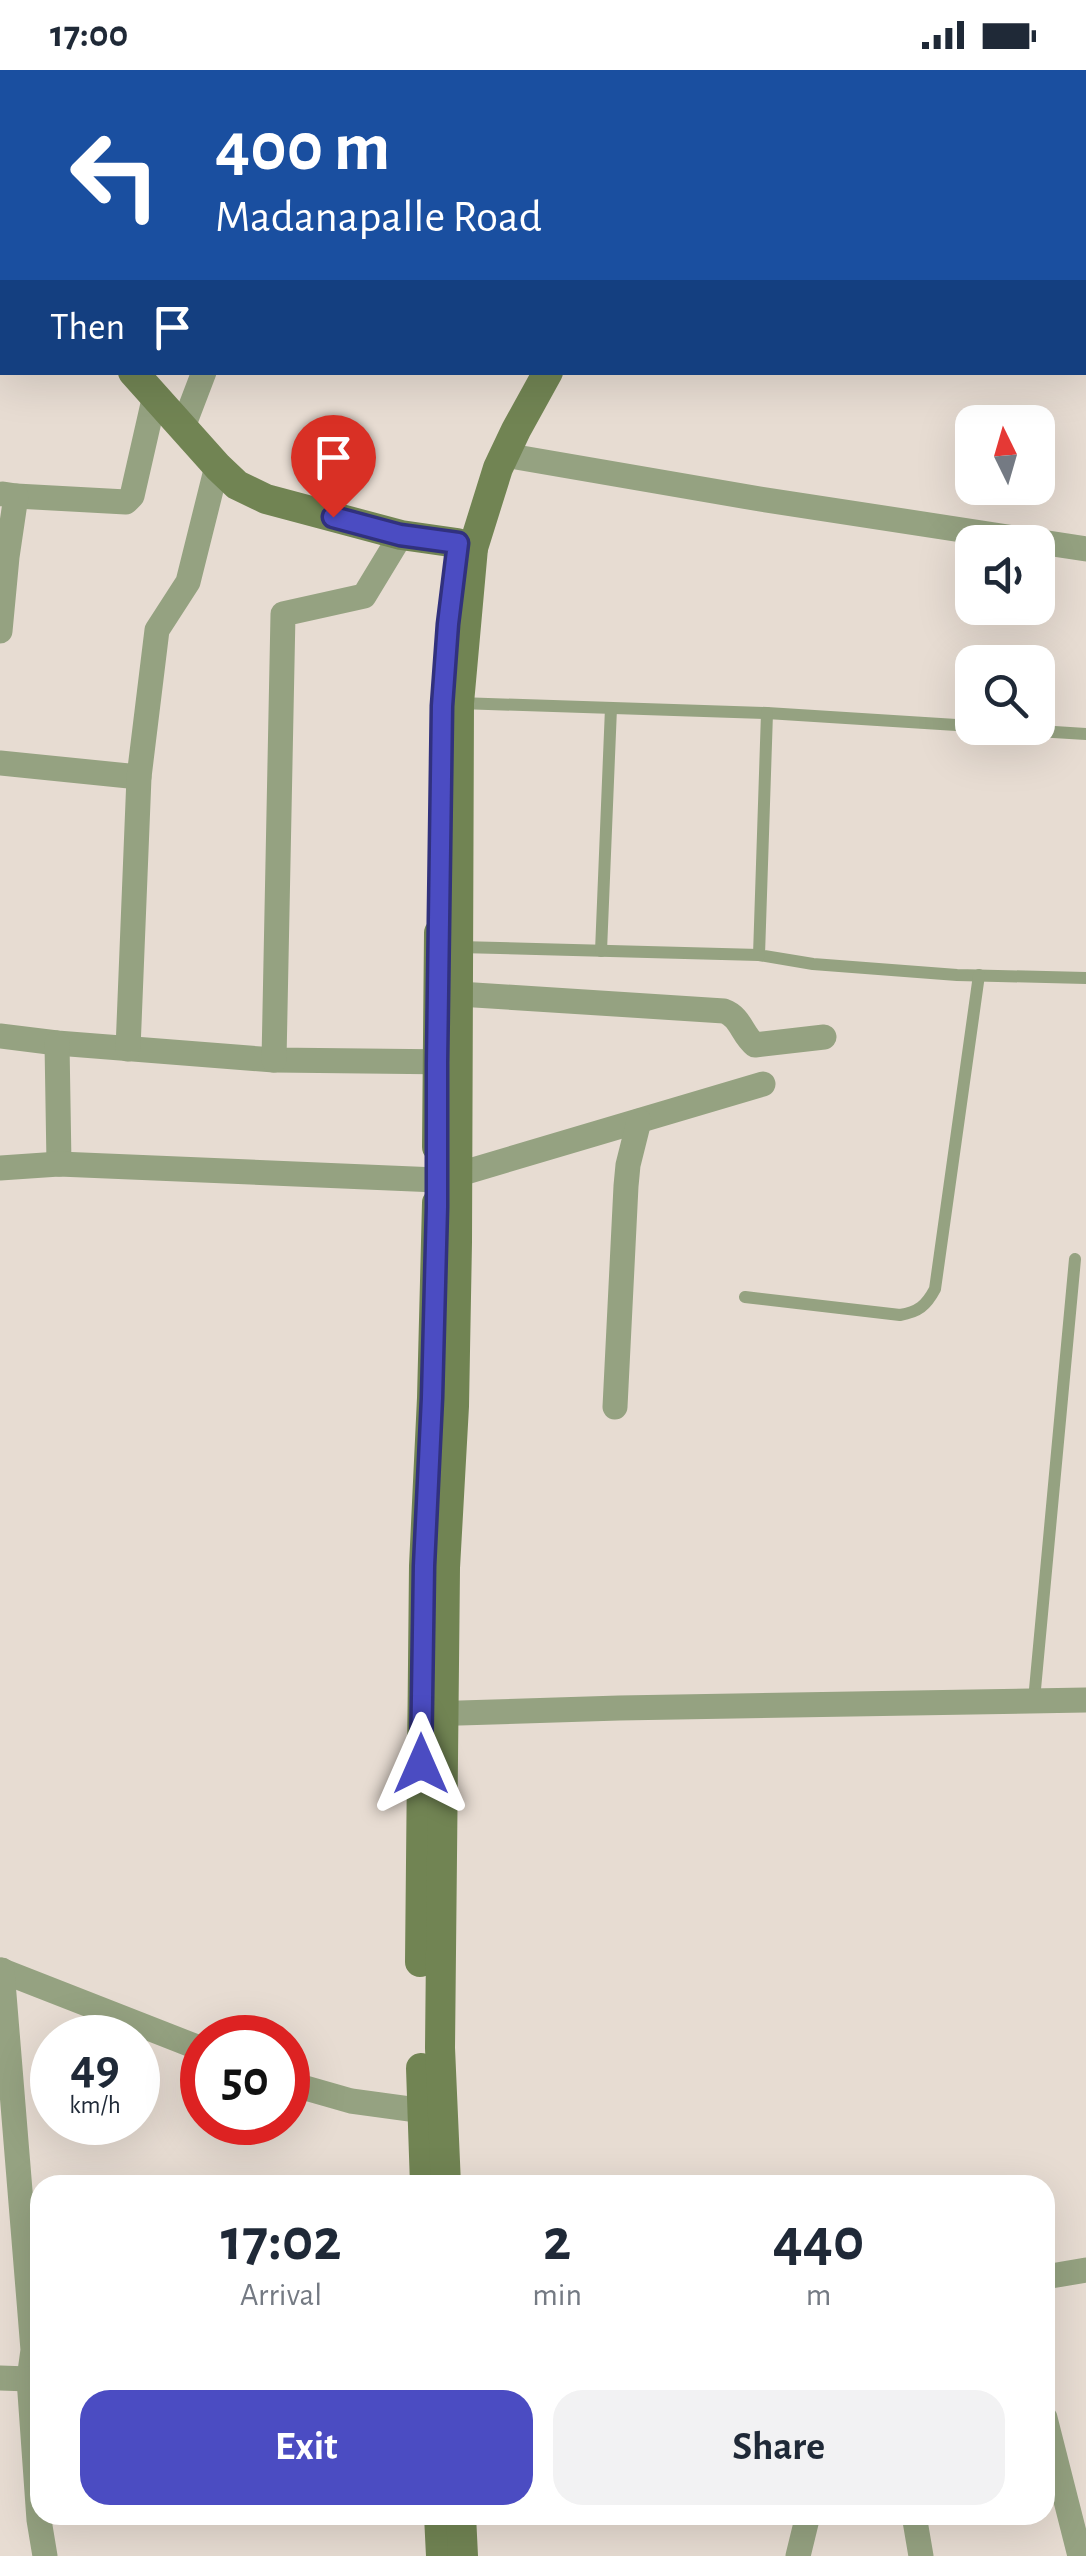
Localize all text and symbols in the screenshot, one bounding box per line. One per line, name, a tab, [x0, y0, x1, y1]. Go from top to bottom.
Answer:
text: 17:00	[50, 16, 128, 54]
icon: left	[50, 110, 180, 240]
text: 400 m	[215, 113, 390, 183]
text: Madanapalle Road	[215, 195, 542, 240]
icon: arrive	[145, 300, 200, 355]
text: Then	[50, 309, 125, 347]
north arrow	[955, 405, 1055, 505]
map controls	[955, 405, 1055, 745]
pin	[291, 415, 376, 518]
icon: arrive	[306, 430, 361, 485]
button: sound	[955, 525, 1055, 625]
button: search	[955, 645, 1055, 745]
position arrow	[369, 1712, 473, 1816]
speed limit sign: 50	[180, 2015, 310, 2145]
text: 49	[70, 2043, 120, 2093]
text: km/h	[69, 2093, 121, 2118]
text: 17:02	[221, 2211, 341, 2271]
text: 2	[543, 2211, 571, 2271]
text: 440	[773, 2211, 864, 2271]
text: Arrival	[240, 2279, 322, 2311]
text: min	[532, 2279, 582, 2311]
text: m	[806, 2279, 831, 2311]
button: Exit	[80, 2390, 533, 2505]
button: Share	[553, 2390, 1005, 2505]

